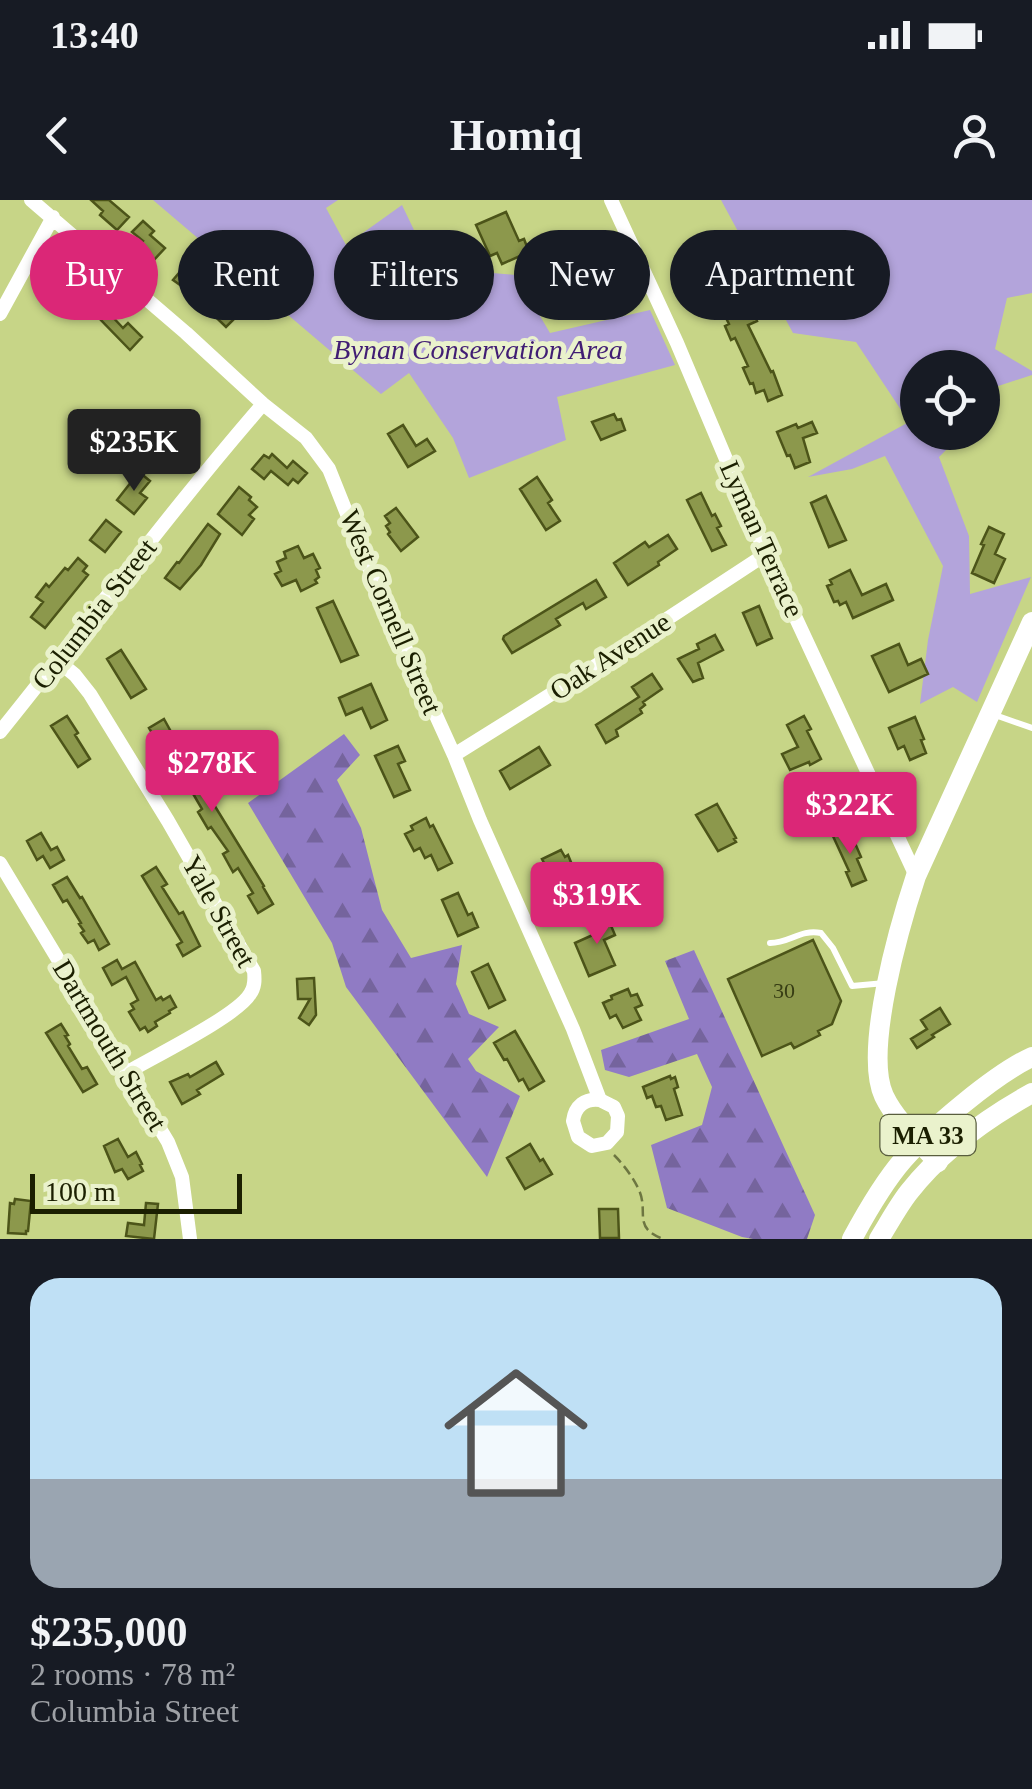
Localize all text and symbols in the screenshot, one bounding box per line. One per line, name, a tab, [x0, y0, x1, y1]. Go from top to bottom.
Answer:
text: 13:40	[50, 14, 139, 56]
icon: back	[30, 108, 85, 163]
icon: person	[947, 108, 1002, 163]
text: Homiq	[450, 110, 582, 160]
chip: Buy	[30, 230, 158, 320]
chip: Rent	[178, 230, 314, 320]
chip: Filters	[334, 230, 494, 320]
chip: New	[514, 230, 650, 320]
chip: Apartment	[670, 230, 890, 320]
park label: Bynan Conservation Area	[333, 334, 623, 365]
map controls	[900, 350, 1000, 450]
button: locate	[900, 350, 1000, 450]
pin: $235K	[64, 409, 204, 494]
text: $235K	[90, 423, 178, 459]
street label: Lyman Terrace	[714, 456, 810, 622]
street label: West Cornell Street	[334, 505, 448, 719]
street label: Columbia Street	[26, 532, 163, 696]
street label: Oak Avenue	[544, 606, 676, 706]
pin: $278K	[142, 730, 282, 815]
text: $278K	[168, 744, 256, 780]
pin: $322K	[780, 772, 920, 857]
text: $322K	[806, 786, 894, 822]
street label: Yale Street	[176, 850, 262, 972]
pin: $319K	[527, 862, 667, 947]
text: $319K	[553, 876, 641, 912]
street label: Dartmouth Street	[47, 954, 173, 1136]
house number: 30	[773, 978, 795, 1003]
road number: MA 33	[880, 1115, 976, 1155]
scale bar	[30, 1169, 242, 1214]
text: 100 m	[45, 1176, 116, 1207]
icon: home	[426, 1343, 606, 1523]
text: $235,000	[30, 1609, 188, 1655]
text: 2 rooms · 78 m²	[30, 1656, 235, 1692]
text: Columbia Street	[30, 1693, 239, 1729]

